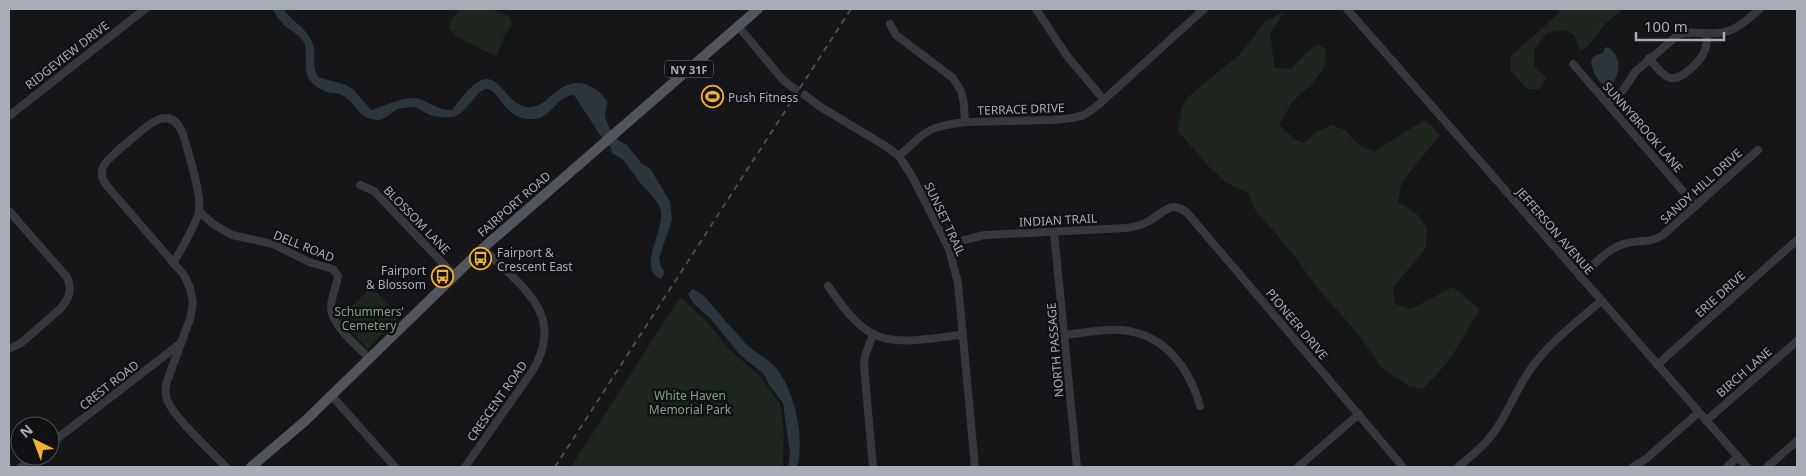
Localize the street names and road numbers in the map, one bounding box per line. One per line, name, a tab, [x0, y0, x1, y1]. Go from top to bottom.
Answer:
street label: RIDGEVIEW DRIVE	[22, 17, 112, 93]
road number: NY 31F	[665, 61, 713, 78]
street label: SUNNYBROOK LANE	[1599, 78, 1687, 176]
street label: TERRACE DRIVE	[977, 99, 1065, 119]
street label: SANDY HILL DRIVE	[1656, 145, 1746, 227]
street label: FAIRPORT ROAD	[474, 167, 555, 241]
street label: SUNSET TRAIL	[920, 179, 970, 259]
street label: BLOSSOM LANE	[380, 182, 454, 258]
street label: JEFFERSON AVENUE	[1512, 183, 1598, 278]
street label: INDIAN TRAIL	[1019, 209, 1097, 231]
street label: DELL ROAD	[271, 226, 337, 266]
street label: ERIE DRIVE	[1691, 267, 1749, 321]
street label: PIONEER DRIVE	[1262, 285, 1332, 363]
street label: NORTH PASSAGE	[1042, 302, 1068, 398]
street label: BIRCH LANE	[1713, 343, 1775, 401]
street label: CREST ROAD	[76, 356, 142, 414]
street label: CRESCENT ROAD	[463, 357, 531, 445]

